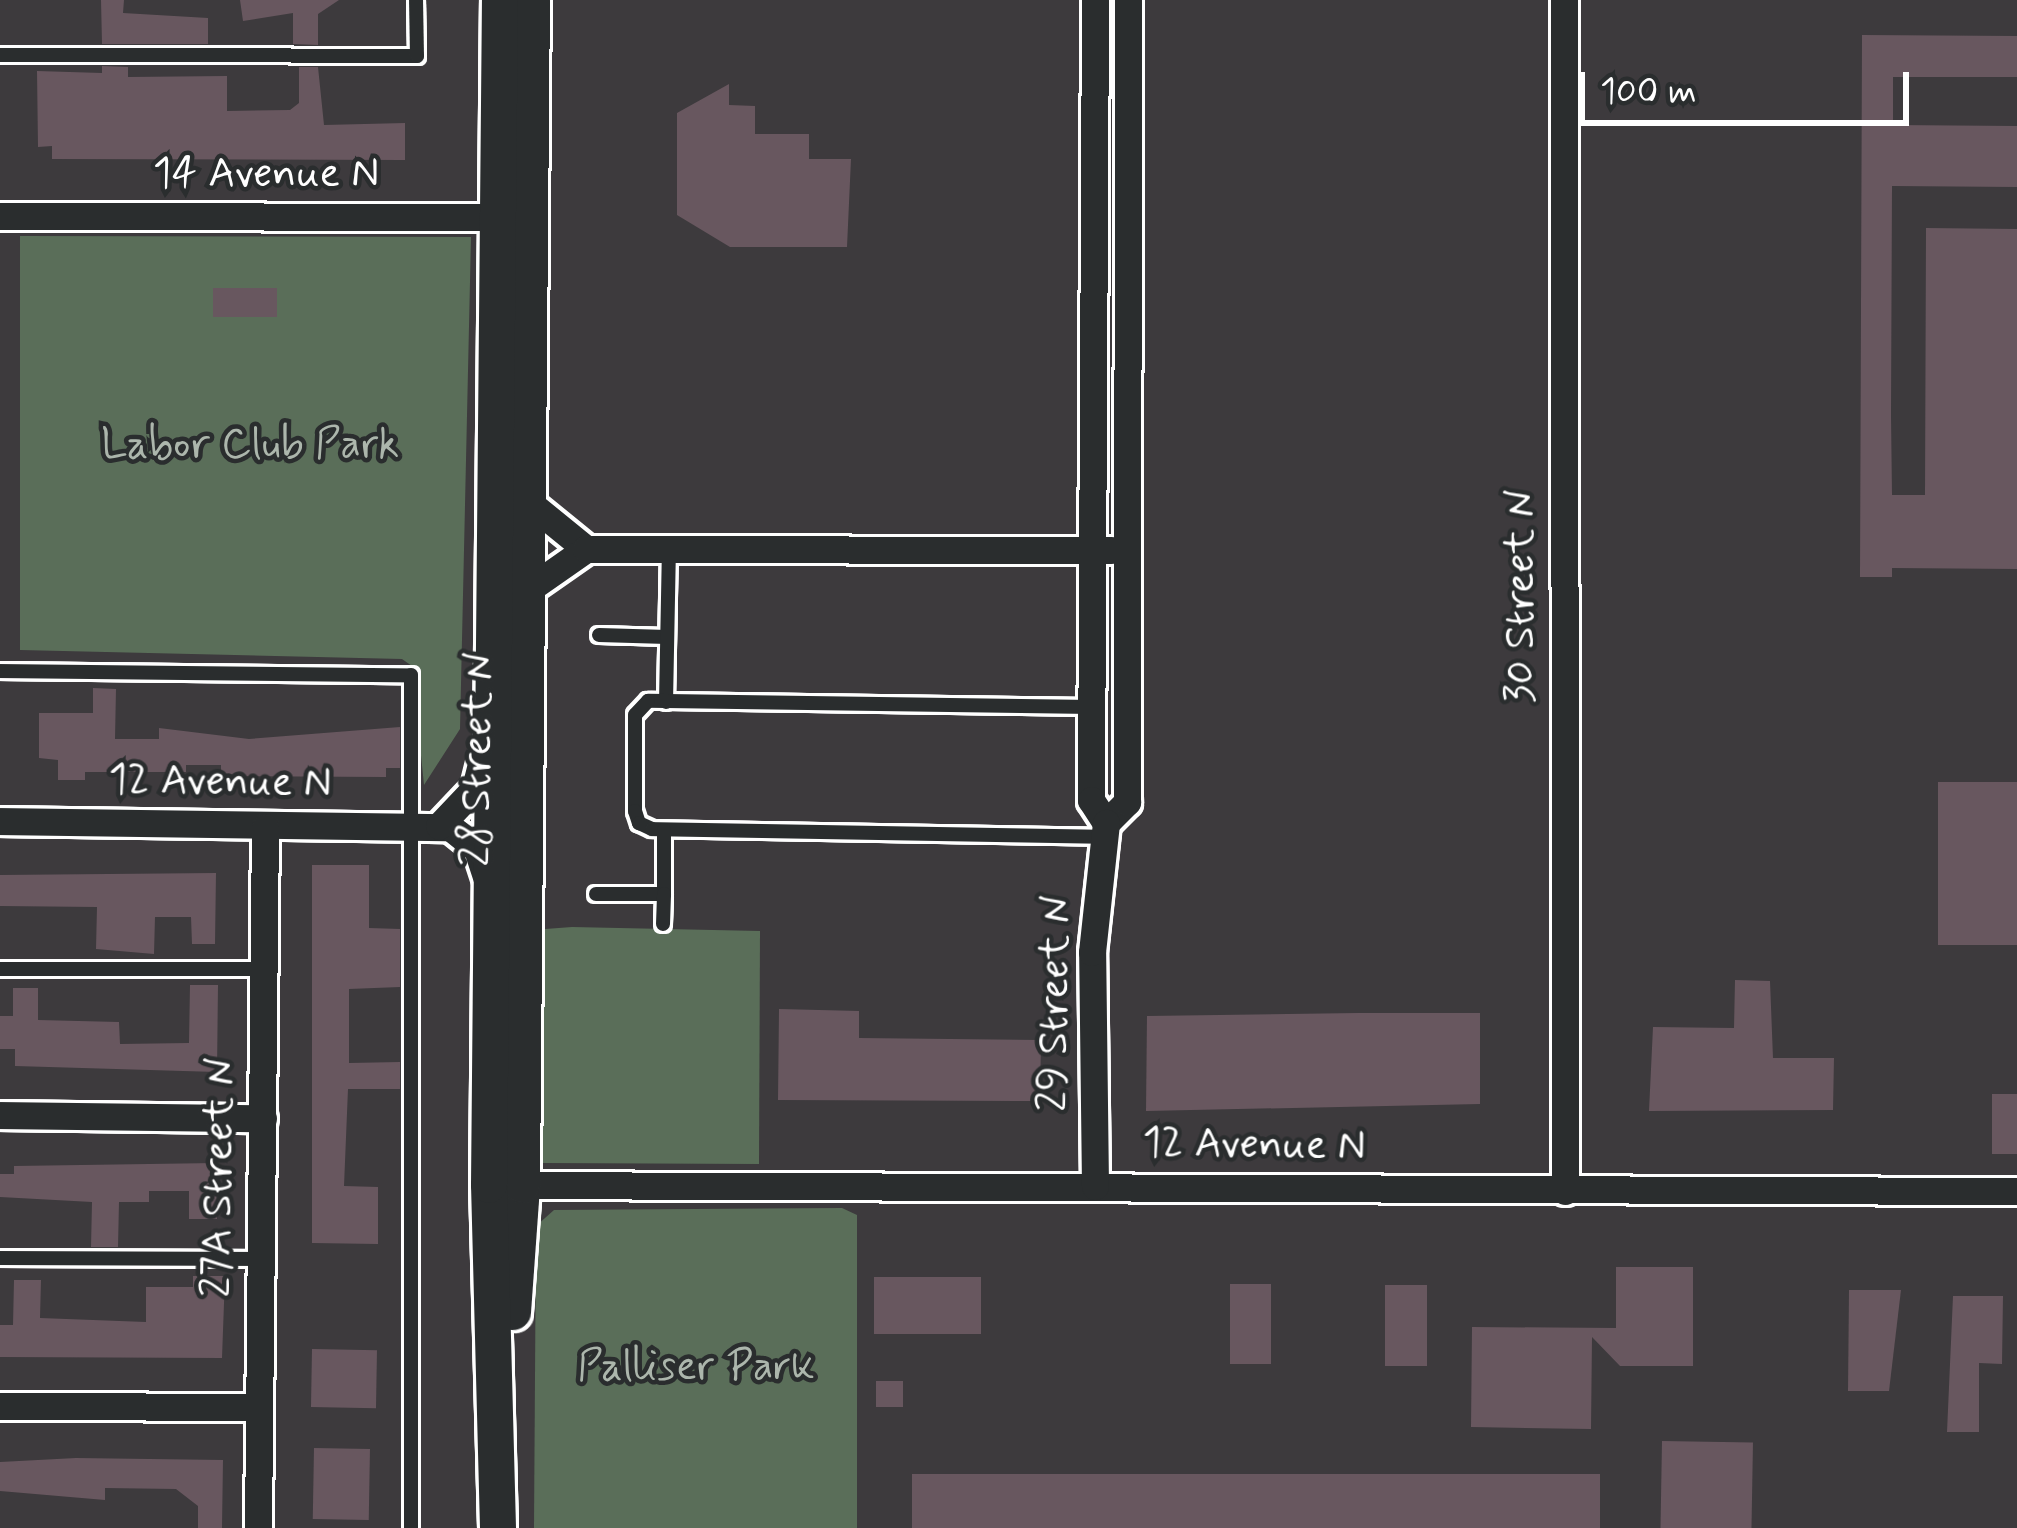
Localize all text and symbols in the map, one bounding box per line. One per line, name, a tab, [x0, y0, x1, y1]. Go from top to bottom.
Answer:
scale bar	[1585, 48, 1915, 122]
text: 100 m	[1600, 69, 1697, 116]
street label: 14 Avenue N	[153, 150, 379, 200]
park label: Labor Club Park	[101, 421, 399, 471]
street label: 30 Street N	[1497, 489, 1547, 703]
street label: 28 Street N	[452, 651, 506, 867]
street label: 12 Avenue N	[108, 756, 332, 810]
street label: 29 Street N	[1029, 894, 1083, 1112]
street label: 27A Street N	[193, 1057, 247, 1297]
street label: 12 Avenue N	[1142, 1119, 1366, 1173]
park label: Palliser Park	[580, 1343, 812, 1393]

